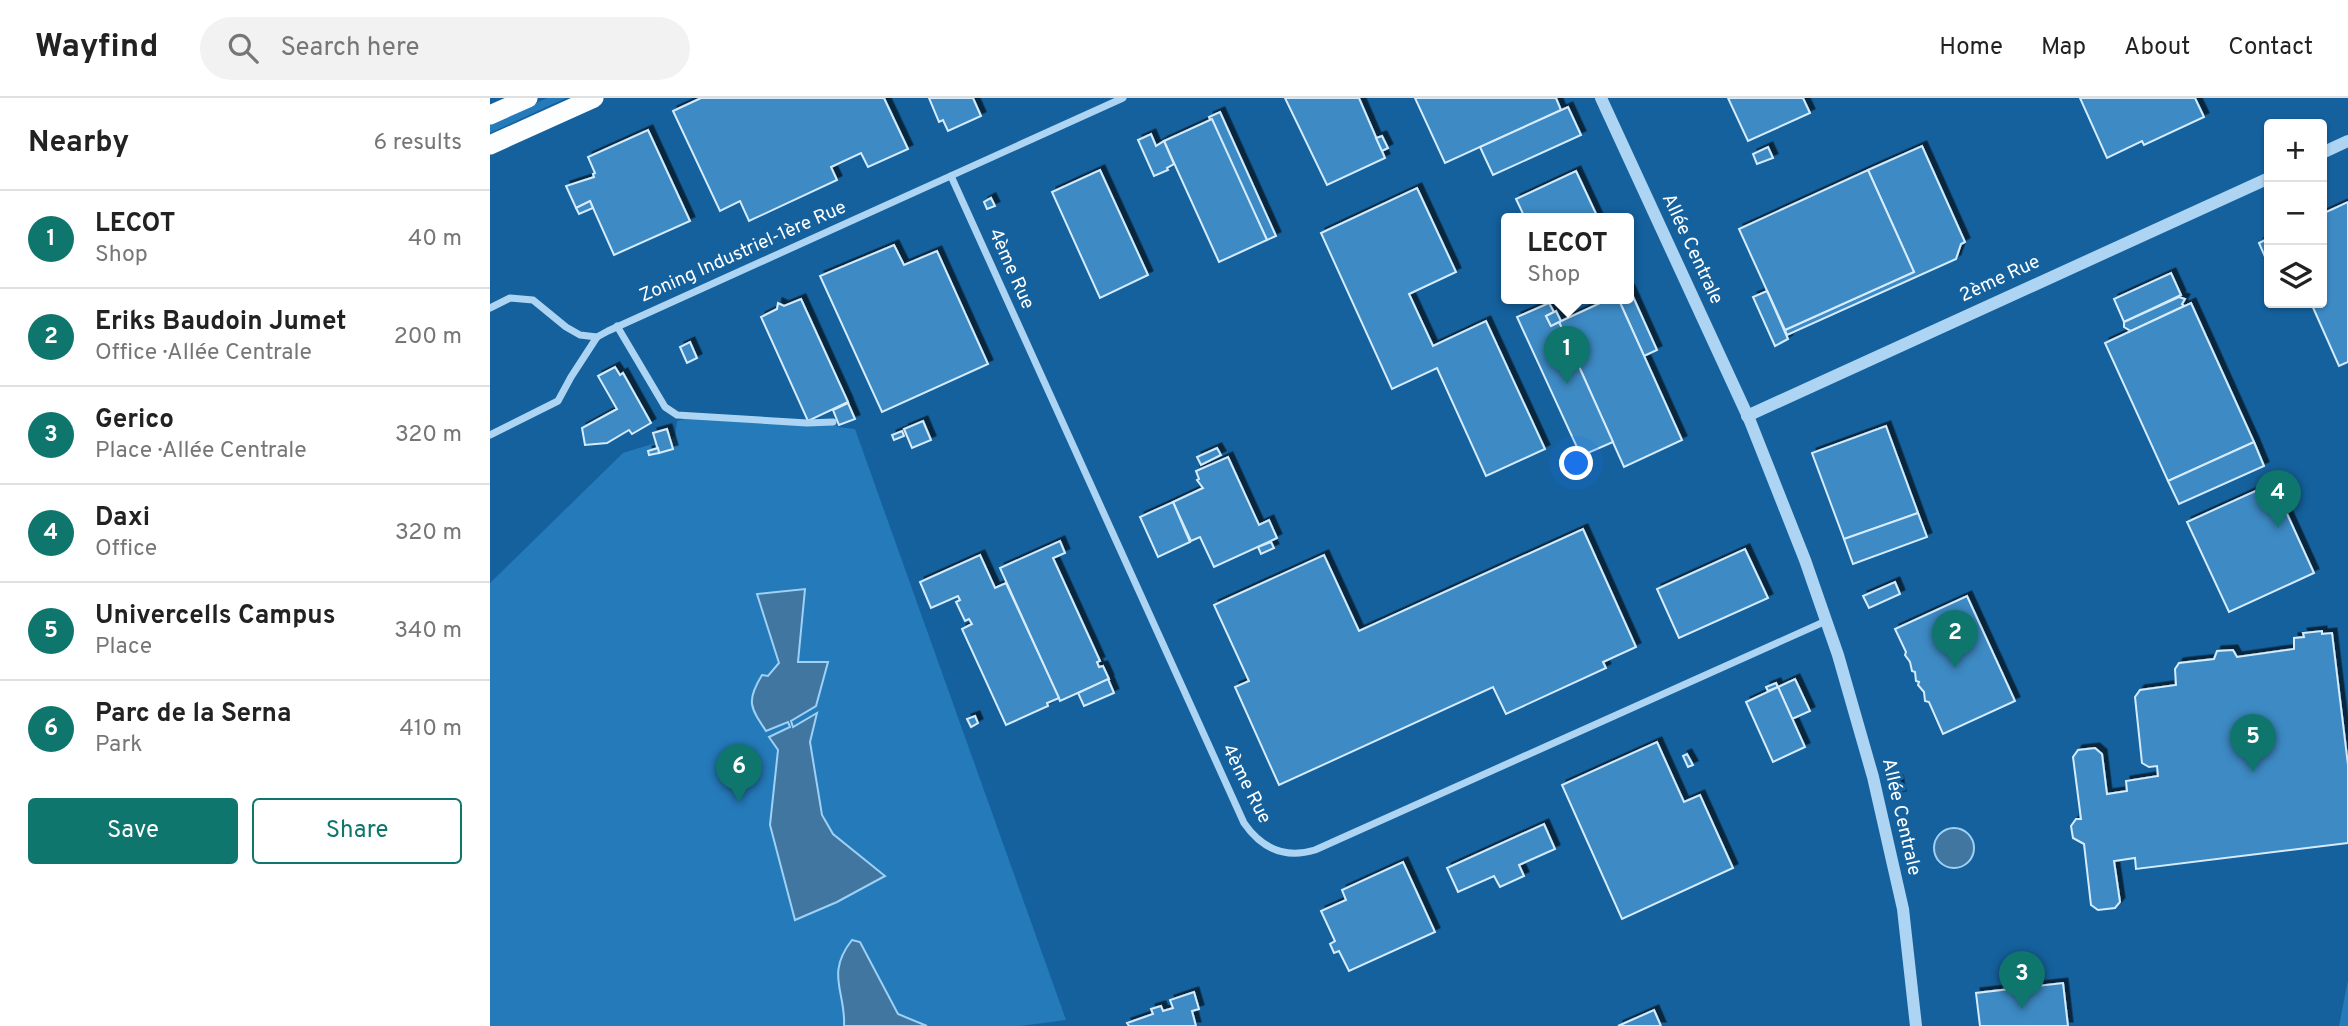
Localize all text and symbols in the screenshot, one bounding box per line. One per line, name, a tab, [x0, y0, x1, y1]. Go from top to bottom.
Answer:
search box	[200, 17, 690, 80]
text: Wayfind	[35, 27, 158, 69]
icon: search	[224, 29, 262, 67]
text: Search here	[280, 32, 419, 65]
text: Home	[1939, 33, 2003, 63]
text: Map	[2041, 33, 2086, 63]
text: About	[2124, 33, 2190, 63]
text: Contact	[2228, 33, 2313, 63]
map controls	[2264, 119, 2327, 308]
button: +	[2264, 119, 2327, 182]
text: Nearby	[28, 125, 129, 162]
text: 6 results	[374, 129, 462, 158]
button: −	[2264, 182, 2327, 245]
street label: Allée Centrale	[1656, 190, 1728, 308]
street label: Zoning Industriel-1ère Rue	[636, 195, 850, 309]
text: LECOT	[95, 208, 175, 241]
popup	[1501, 213, 1634, 304]
text: 1	[46, 225, 56, 254]
text: 40 m	[408, 225, 462, 254]
street label: 4ème Rue	[982, 225, 1040, 313]
text: LECOT	[1527, 228, 1608, 261]
text: Shop	[95, 241, 148, 270]
button: layers	[2264, 245, 2327, 308]
street label: 2ème Rue	[1956, 250, 2044, 308]
text: Shop	[1527, 261, 1580, 290]
text: Eriks Baudoin Jumet	[95, 306, 346, 339]
text: 2	[44, 323, 58, 352]
text: 200 m	[394, 323, 462, 352]
pin: 1	[1544, 326, 1590, 384]
text: Office · Allée Centrale	[95, 339, 312, 368]
text: Gerico	[95, 404, 174, 437]
text: 3	[44, 421, 58, 450]
text: 320 m	[395, 421, 462, 450]
text: Place · Allée Centrale	[95, 437, 307, 466]
your location	[1559, 446, 1593, 480]
pin: 4	[2255, 470, 2301, 528]
text: Daxi	[95, 502, 150, 535]
text: 4	[44, 519, 58, 548]
text: 320 m	[395, 519, 462, 548]
text: Office	[95, 535, 157, 564]
text: Univercells Campus	[95, 600, 336, 633]
pin: 2	[1932, 610, 1978, 668]
text: 5	[44, 617, 58, 646]
text: 340 m	[394, 617, 462, 646]
text: Place	[95, 633, 152, 662]
text: Parc de la Serna	[95, 698, 291, 731]
pin: 5	[2230, 714, 2276, 772]
text: 6	[44, 715, 58, 744]
text: 410 m	[399, 715, 462, 744]
text: Park	[95, 731, 142, 760]
street label: 4ème Rue	[1216, 740, 1276, 828]
pin: 6	[716, 744, 762, 802]
street label: Allée Centrale	[1876, 756, 1926, 878]
button: Save	[28, 798, 238, 864]
button: Share	[252, 798, 462, 864]
pin: 3	[1999, 951, 2045, 1009]

